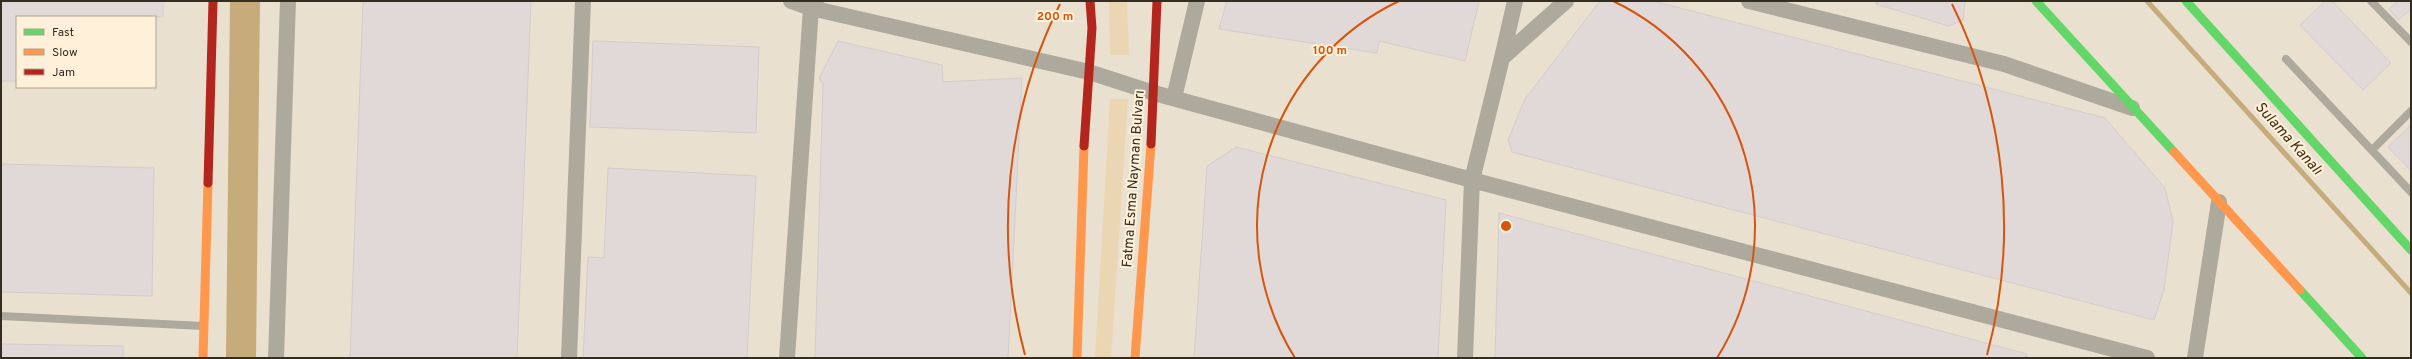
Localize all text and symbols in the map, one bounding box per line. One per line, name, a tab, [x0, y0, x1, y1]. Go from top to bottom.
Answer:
text: 200 m	[1037, 9, 1073, 25]
legend	[16, 16, 156, 88]
text: Fast	[52, 25, 74, 41]
text: 100 m	[1313, 43, 1347, 59]
text: Slow	[52, 45, 78, 61]
text: Jam	[52, 65, 75, 81]
street label: Fatma Esma Nayman Bulvarı	[1119, 90, 1149, 268]
water label: Sulama Kanalı	[2250, 98, 2326, 180]
centre of rings	[1499, 219, 1513, 233]

